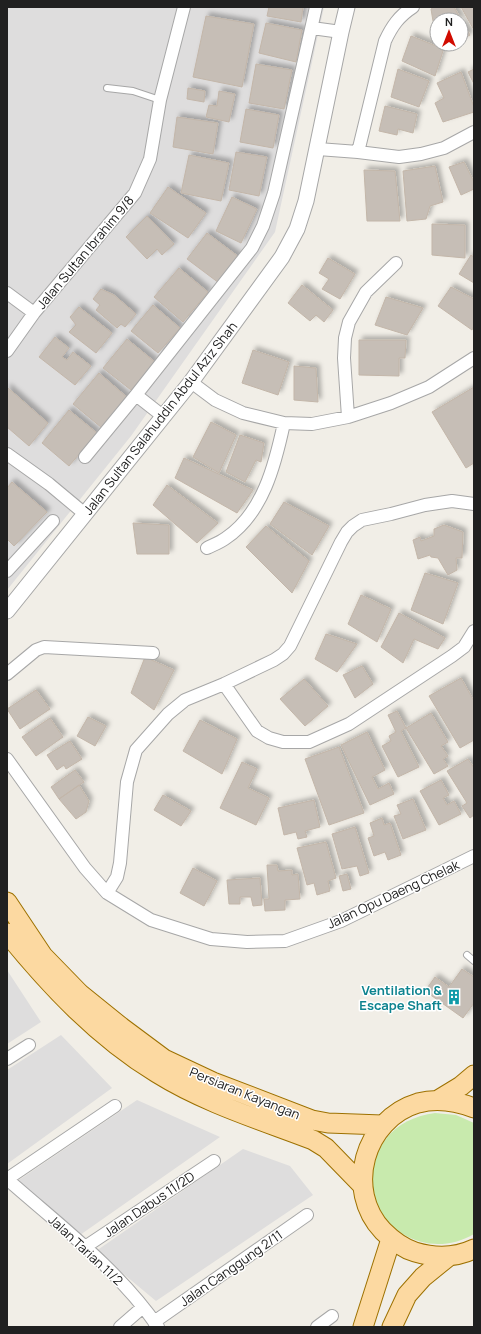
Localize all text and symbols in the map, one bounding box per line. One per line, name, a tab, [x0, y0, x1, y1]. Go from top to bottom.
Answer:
north arrow	[429, 12, 469, 52]
text: N	[445, 14, 453, 29]
street label: Jalan Sultan Ibrahim 9/8	[32, 192, 138, 312]
street label: Jalan Sultan Salahuddin Abdul Aziz Shah	[79, 318, 241, 518]
street label: Jalan Opu Daeng Chelak	[324, 855, 463, 933]
place label: Ventilation & Escape Shaft	[359, 981, 442, 1014]
building icon: Ventilation & Escape Shaft	[445, 988, 463, 1006]
street label: Persiaran Kayangan	[187, 1063, 303, 1123]
street label: Jalan Dabus 11/2D	[100, 1167, 198, 1241]
street label: Jalan Tarian 11/2	[45, 1211, 127, 1289]
street label: Jalan Canggung 2/11	[176, 1226, 286, 1310]

